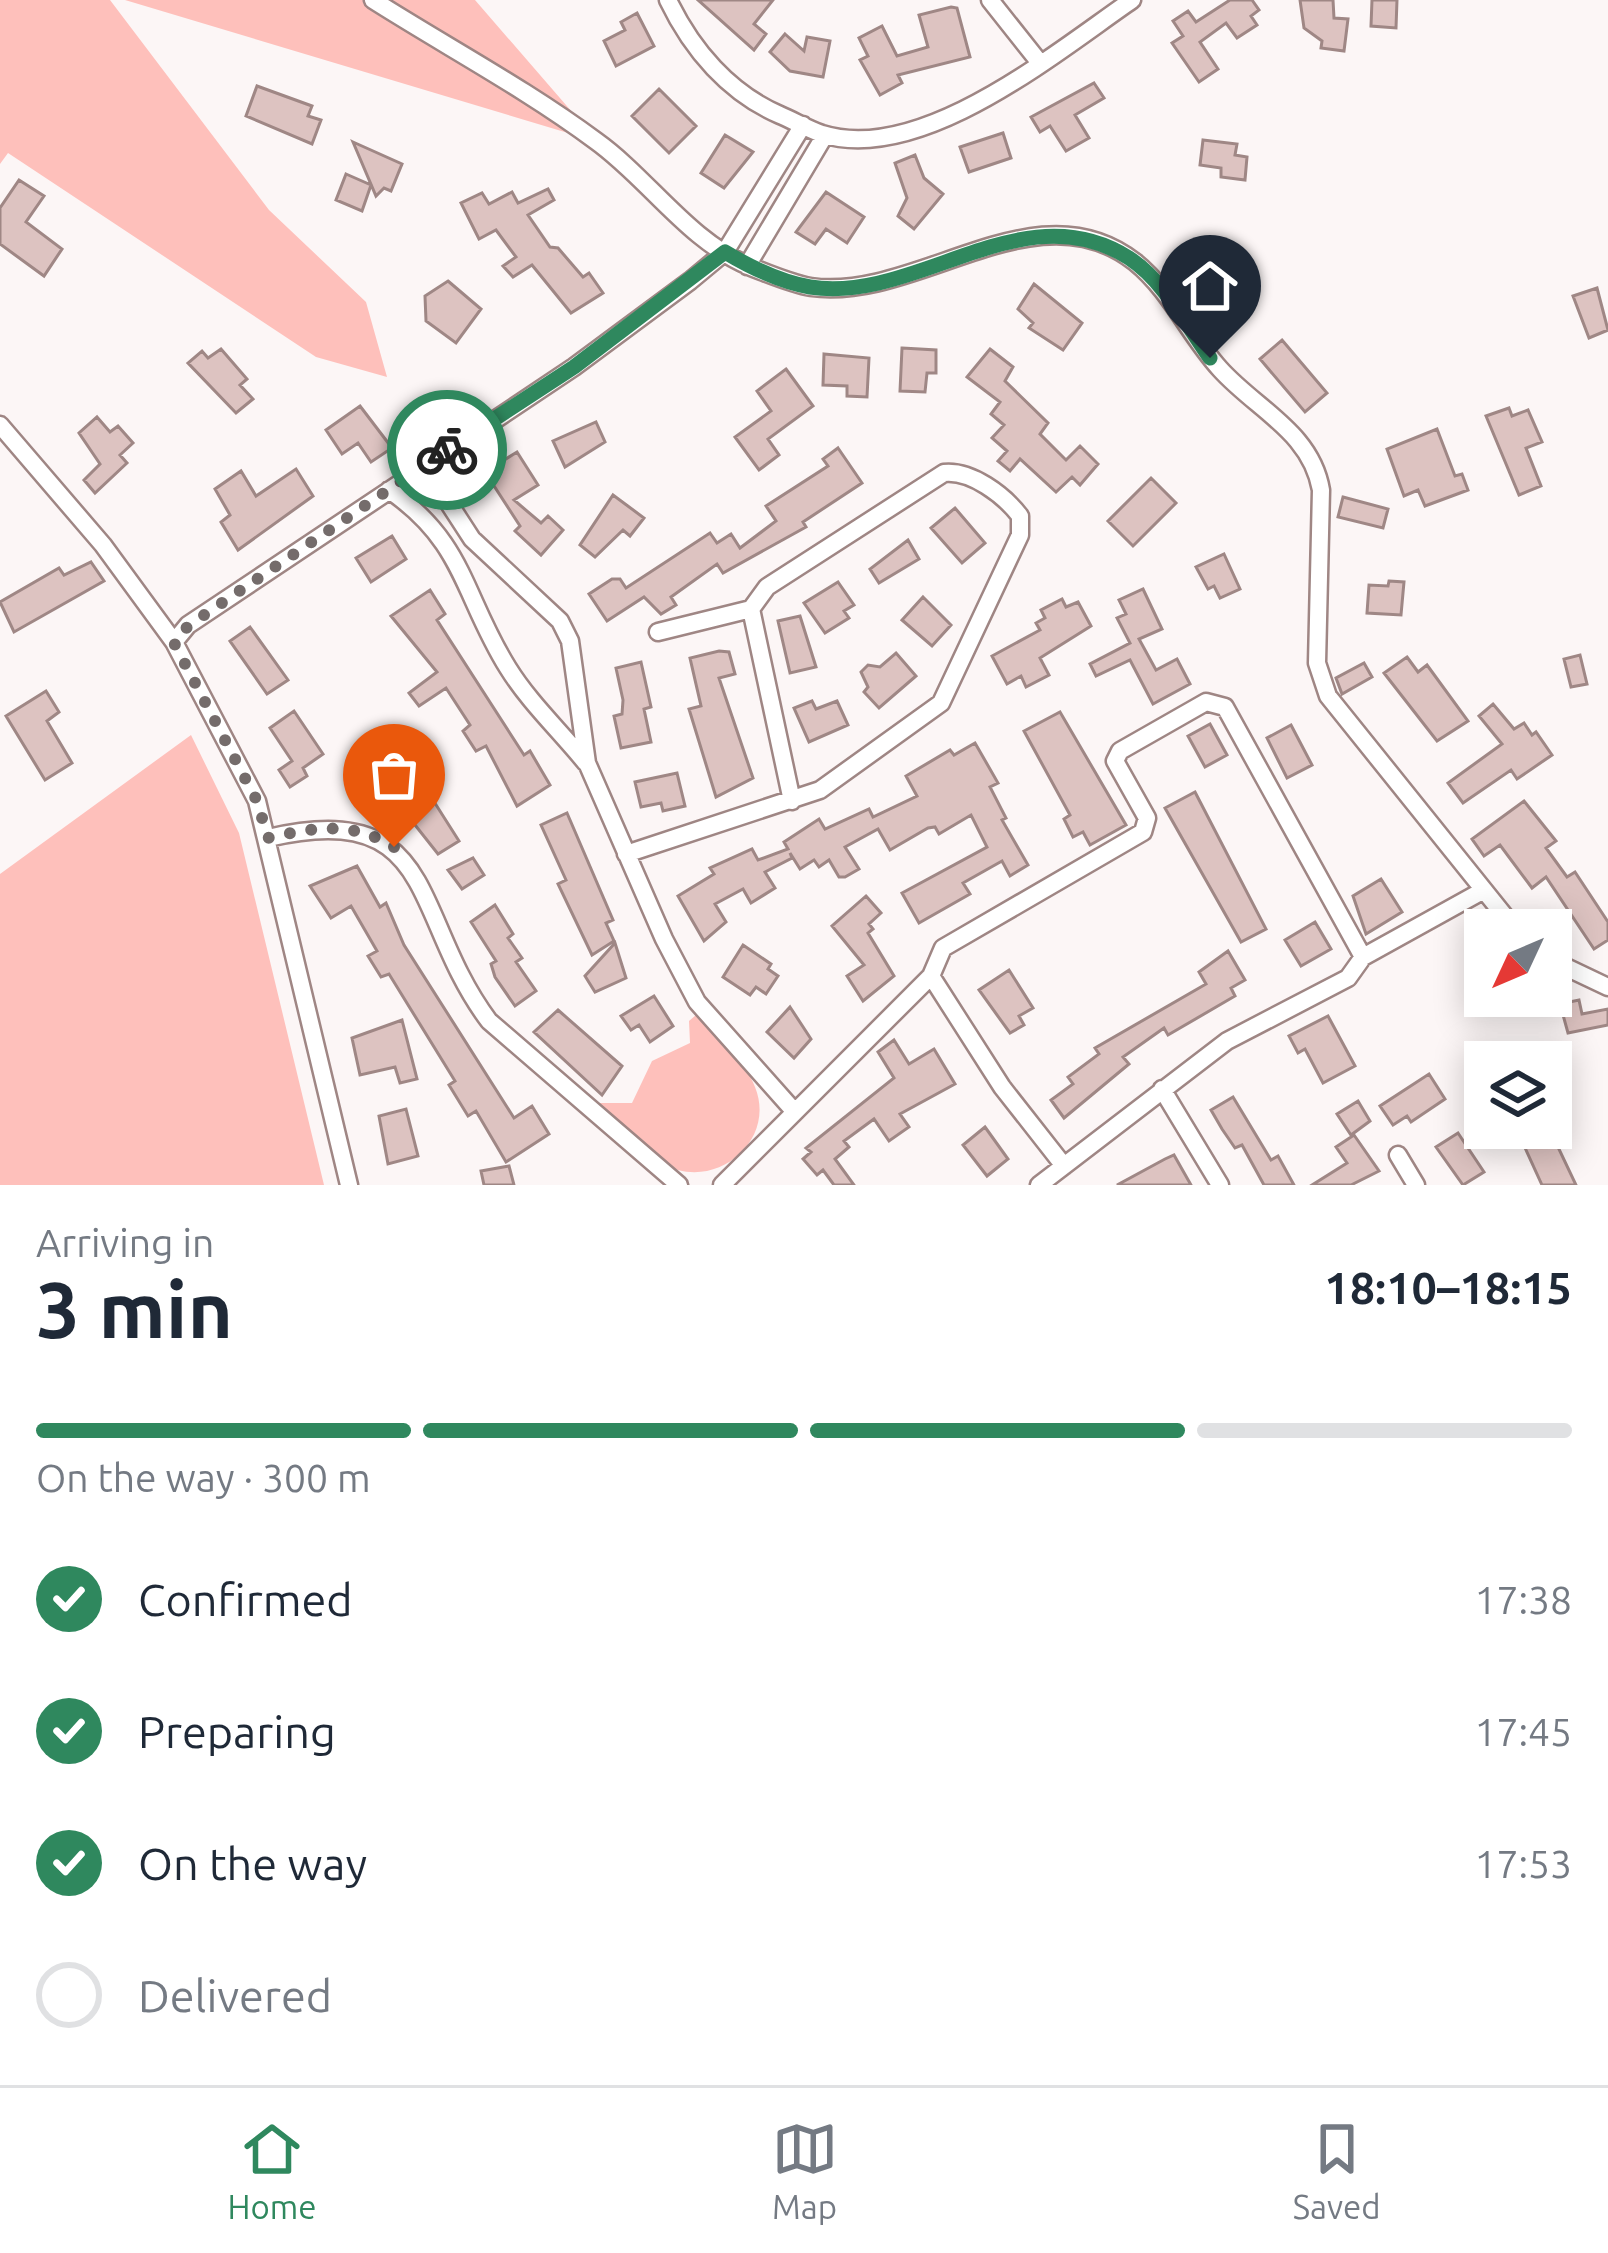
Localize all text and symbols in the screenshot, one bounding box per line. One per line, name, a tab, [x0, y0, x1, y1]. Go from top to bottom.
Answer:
pin	[1159, 235, 1261, 358]
icon: home	[1177, 253, 1243, 319]
courier	[387, 390, 507, 510]
icon: bike	[414, 417, 480, 483]
pin	[343, 724, 445, 847]
icon: bag	[361, 742, 427, 808]
north arrow	[1464, 909, 1572, 1017]
map controls	[1464, 909, 1572, 1149]
button: layers	[1464, 1041, 1572, 1149]
text: Arriving in	[36, 1221, 214, 1264]
text: 18:10–18:15	[1324, 1262, 1572, 1313]
text: 3 min	[36, 1265, 233, 1353]
text: On the way · 300 m	[36, 1456, 371, 1499]
icon: check	[36, 1566, 102, 1632]
text: Confirmed	[138, 1574, 353, 1625]
text: 17:38	[1474, 1578, 1572, 1621]
icon: check	[36, 1698, 102, 1764]
text: Preparing	[138, 1706, 336, 1757]
text: 17:45	[1474, 1710, 1572, 1753]
icon: check	[36, 1830, 102, 1896]
text: On the way	[138, 1838, 367, 1889]
text: 17:53	[1474, 1842, 1572, 1885]
text: Delivered	[138, 1970, 332, 2021]
tab: Home	[228, 2116, 317, 2225]
tab: Map	[772, 2116, 838, 2225]
tab: Saved	[1293, 2116, 1380, 2225]

